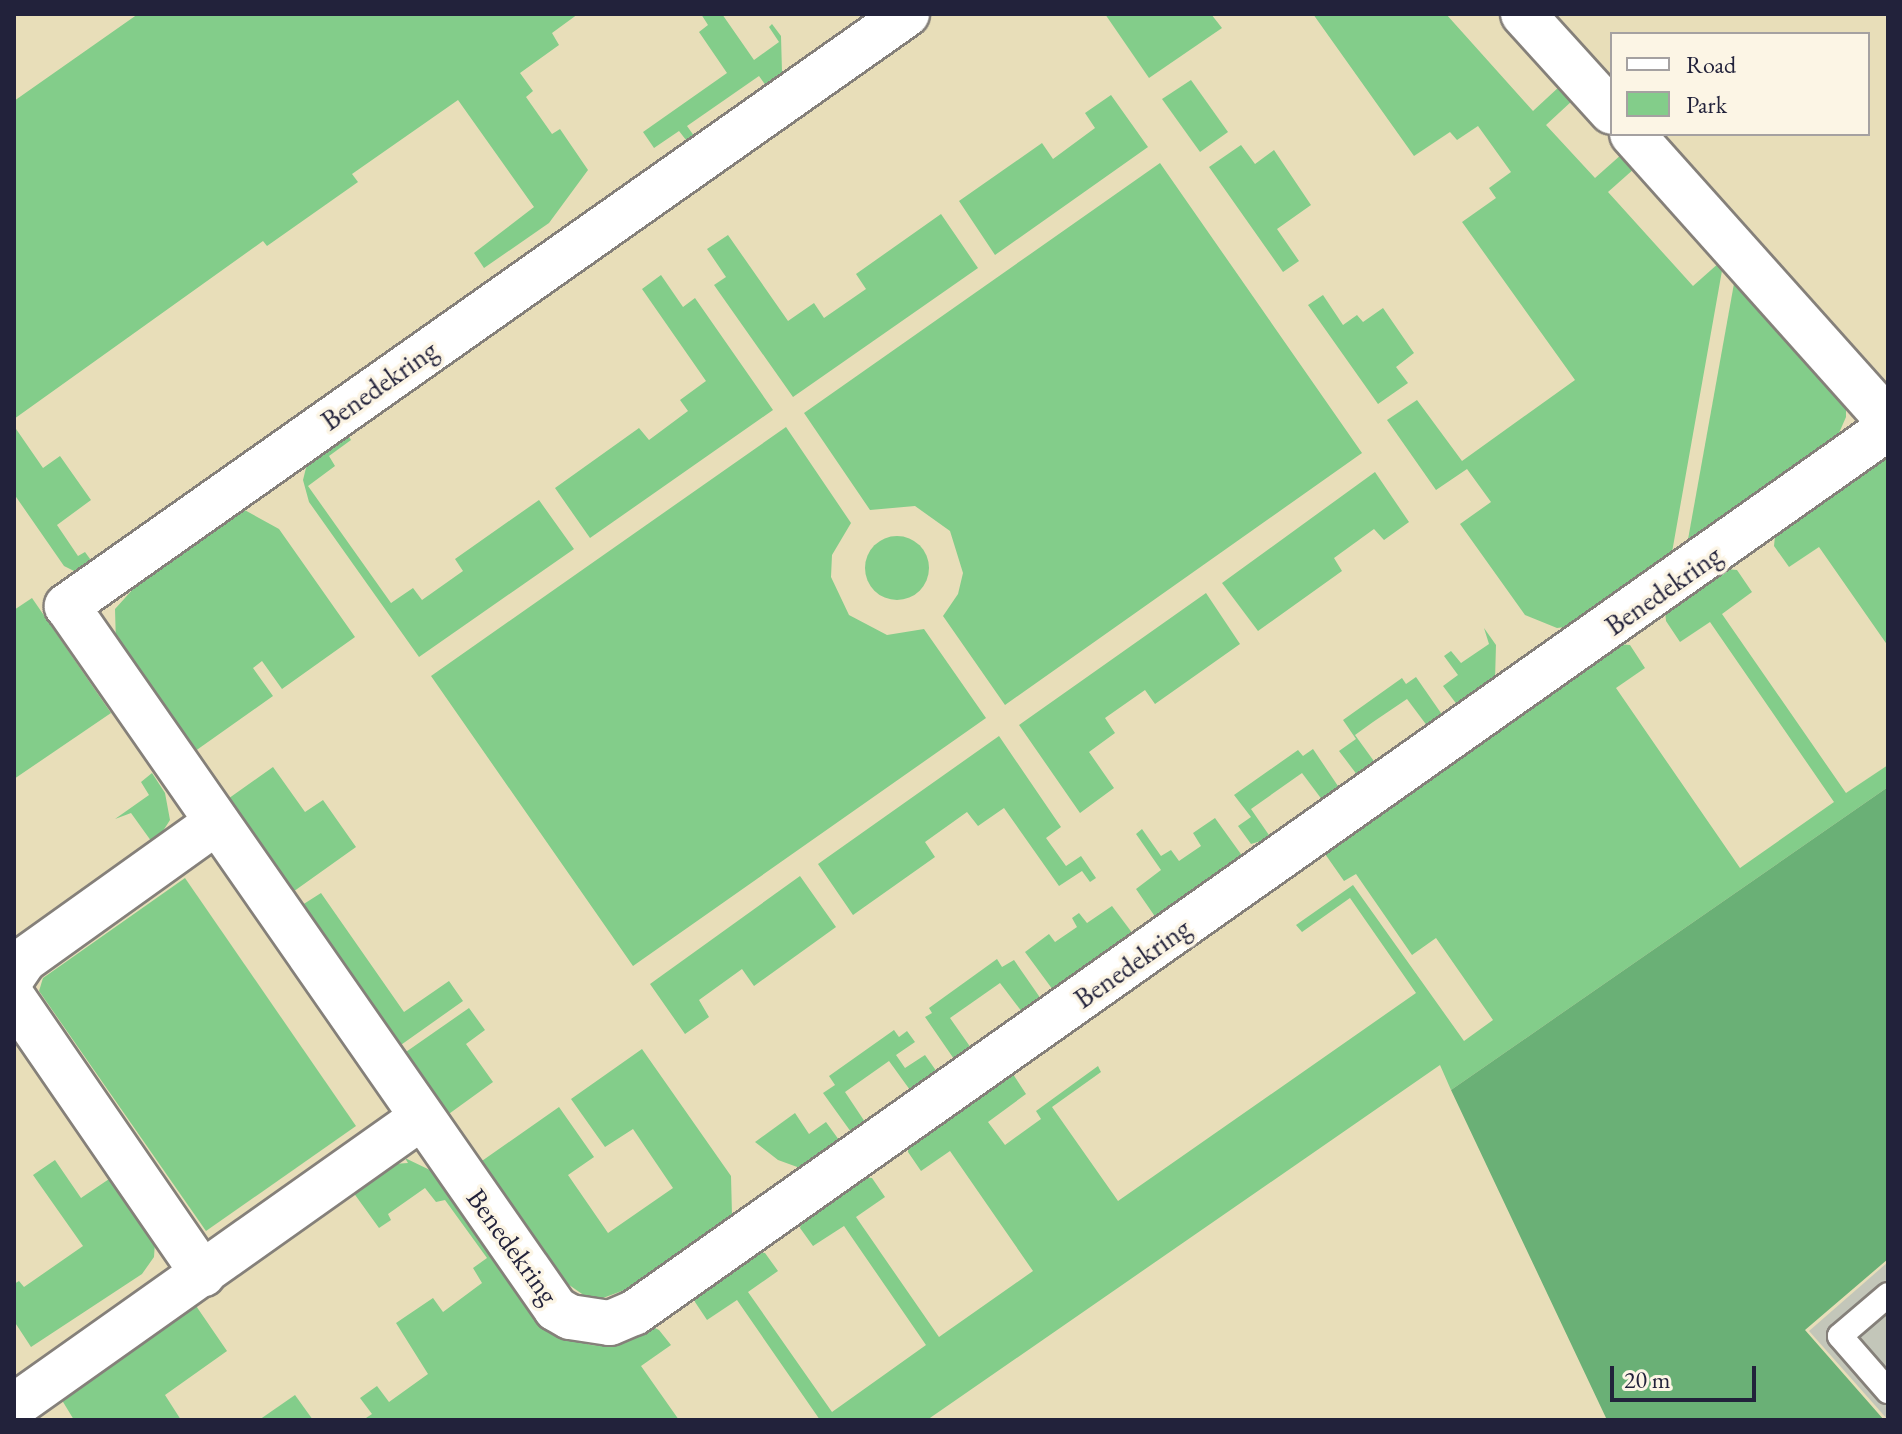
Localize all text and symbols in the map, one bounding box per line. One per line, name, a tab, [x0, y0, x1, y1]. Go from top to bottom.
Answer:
legend	[1610, 32, 1870, 136]
text: Road	[1686, 49, 1736, 80]
text: Park	[1686, 89, 1727, 120]
street label: Benedekring	[314, 333, 444, 437]
street label: Benedekring	[1598, 538, 1728, 642]
street label: Benedekring	[1067, 911, 1197, 1015]
street label: Benedekring	[460, 1182, 566, 1310]
scale bar	[1614, 1350, 1760, 1400]
text: 20 m	[1624, 1364, 1671, 1395]

